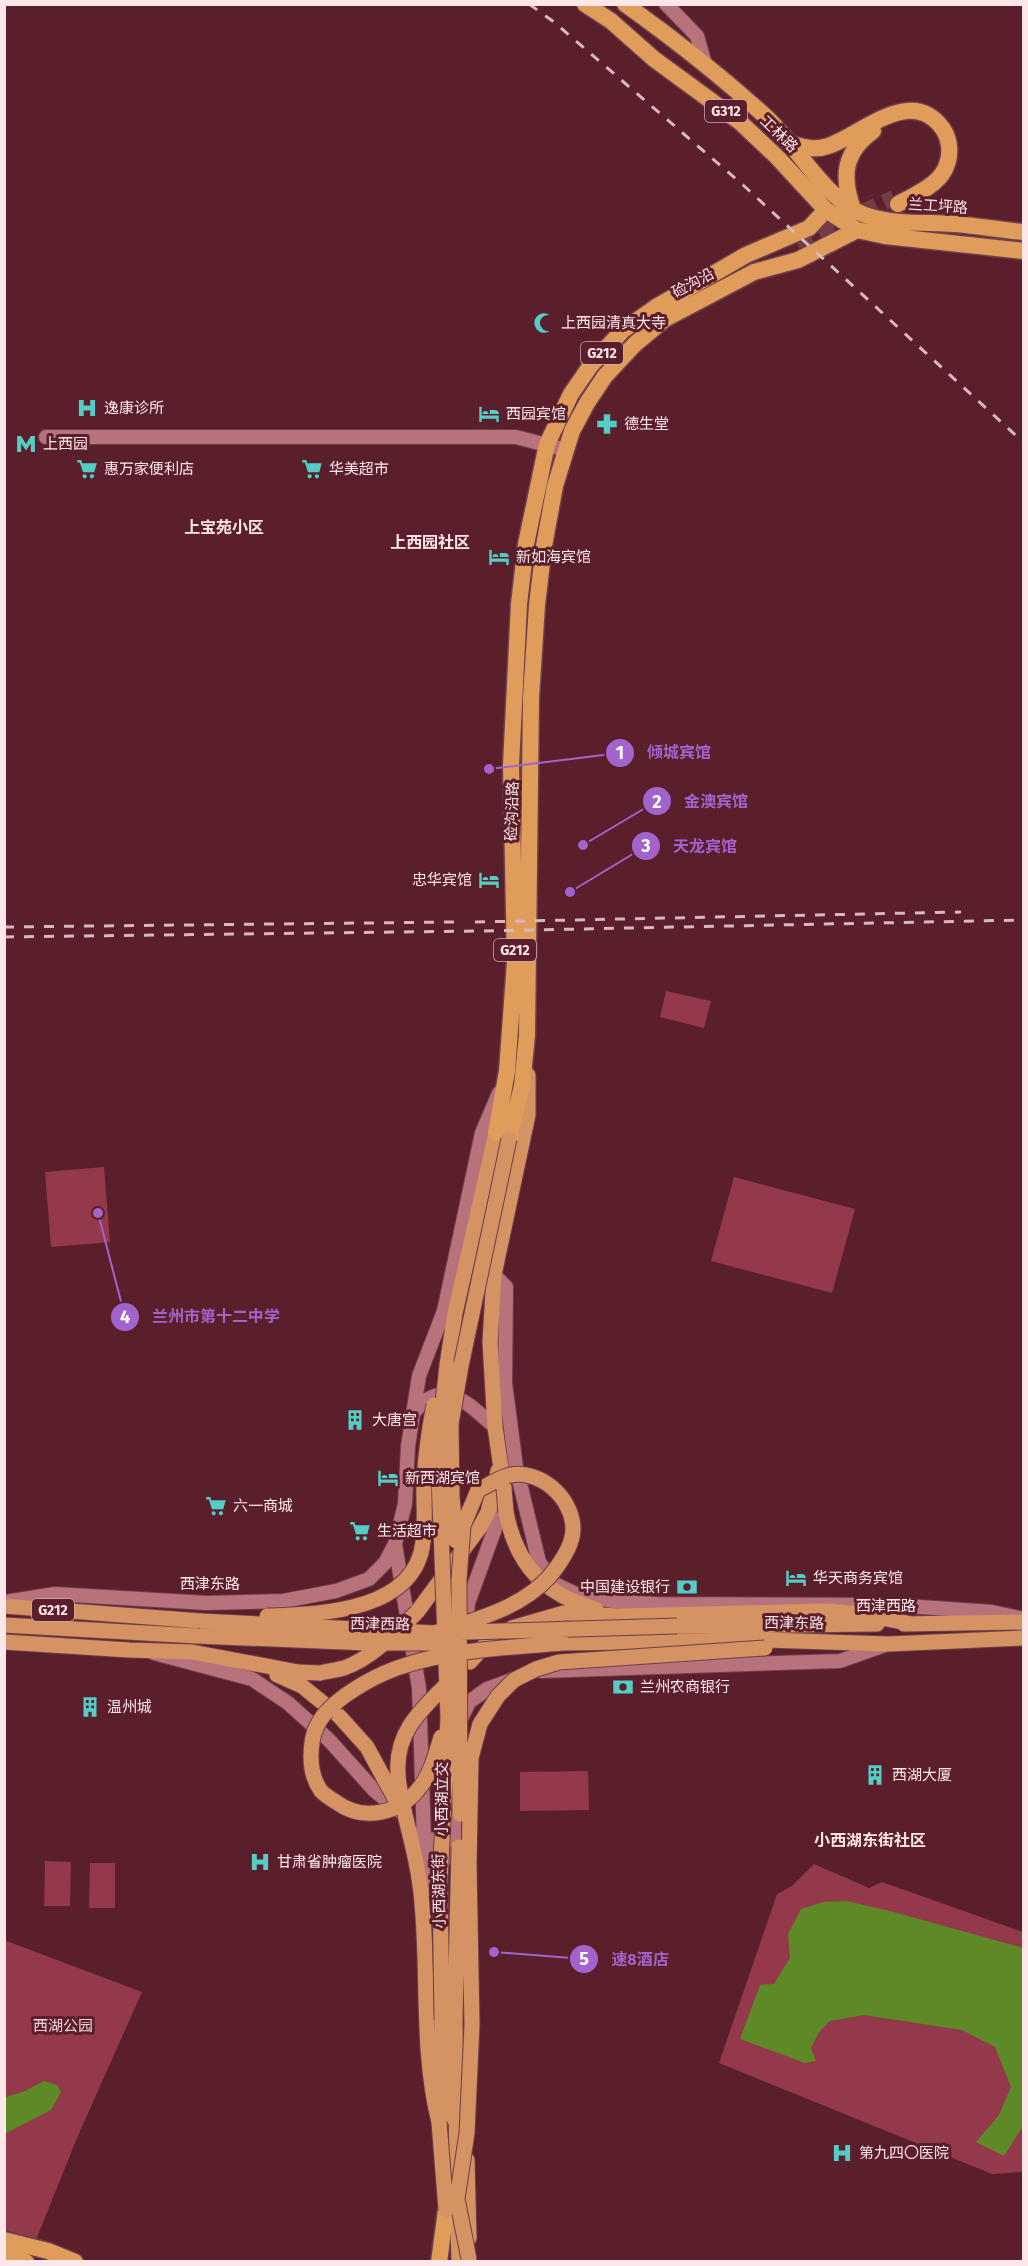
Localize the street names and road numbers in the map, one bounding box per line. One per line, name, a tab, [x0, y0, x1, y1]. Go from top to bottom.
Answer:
road number: G312	[705, 100, 747, 122]
street label: 工林路	[757, 112, 801, 156]
street label: 兰工坪路	[907, 195, 969, 217]
street label: 硷沟沿	[669, 264, 717, 302]
road number: G212	[581, 342, 623, 364]
street label: 硷沟沿路	[502, 781, 522, 841]
road number: G212	[494, 939, 536, 961]
street label: 西津东路	[180, 1575, 240, 1593]
street label: 西津西路	[856, 1597, 916, 1615]
road number: G212	[32, 1599, 74, 1621]
street label: 西津东路	[764, 1613, 824, 1633]
street label: 西津西路	[350, 1614, 410, 1634]
street label: 小西湖立交	[433, 1761, 451, 1837]
street label: 小西湖东街	[429, 1853, 449, 1929]

